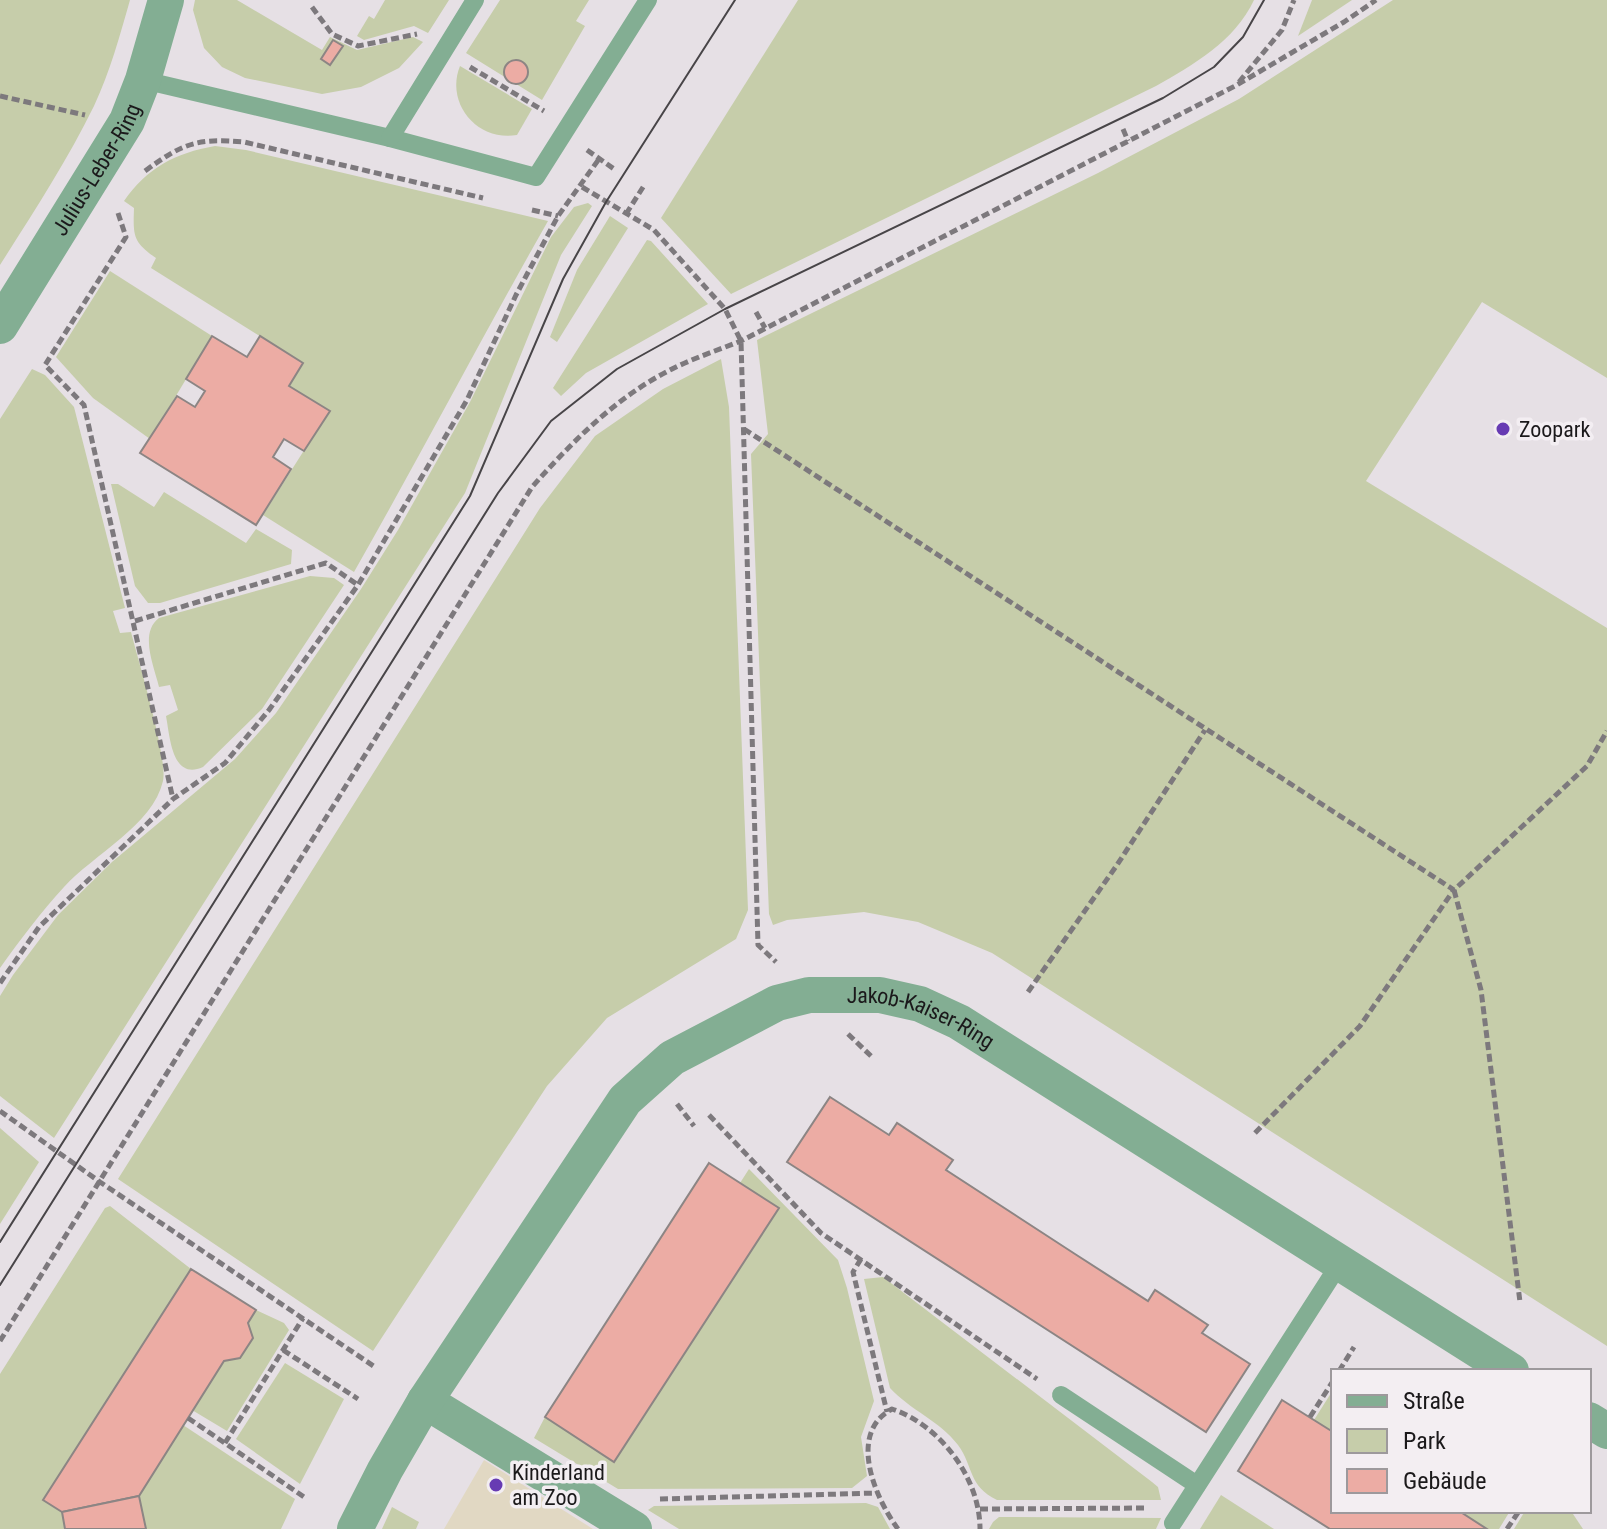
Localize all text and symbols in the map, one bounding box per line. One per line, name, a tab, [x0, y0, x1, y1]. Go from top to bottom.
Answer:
street label: Julius-Leber-Ring	[47, 100, 146, 240]
place label: Zoopark	[1519, 417, 1590, 442]
marker: Zoopark	[1494, 420, 1512, 438]
street label: Jakob-Kaiser-Ring	[847, 983, 999, 1054]
legend	[1331, 1369, 1591, 1513]
text: Straße	[1403, 1387, 1465, 1415]
text: Park	[1403, 1427, 1446, 1455]
place label: Kinderland am Zoo	[512, 1460, 605, 1510]
text: Gebäude	[1403, 1467, 1487, 1495]
marker: Kinderland am Zoo	[487, 1476, 505, 1494]

